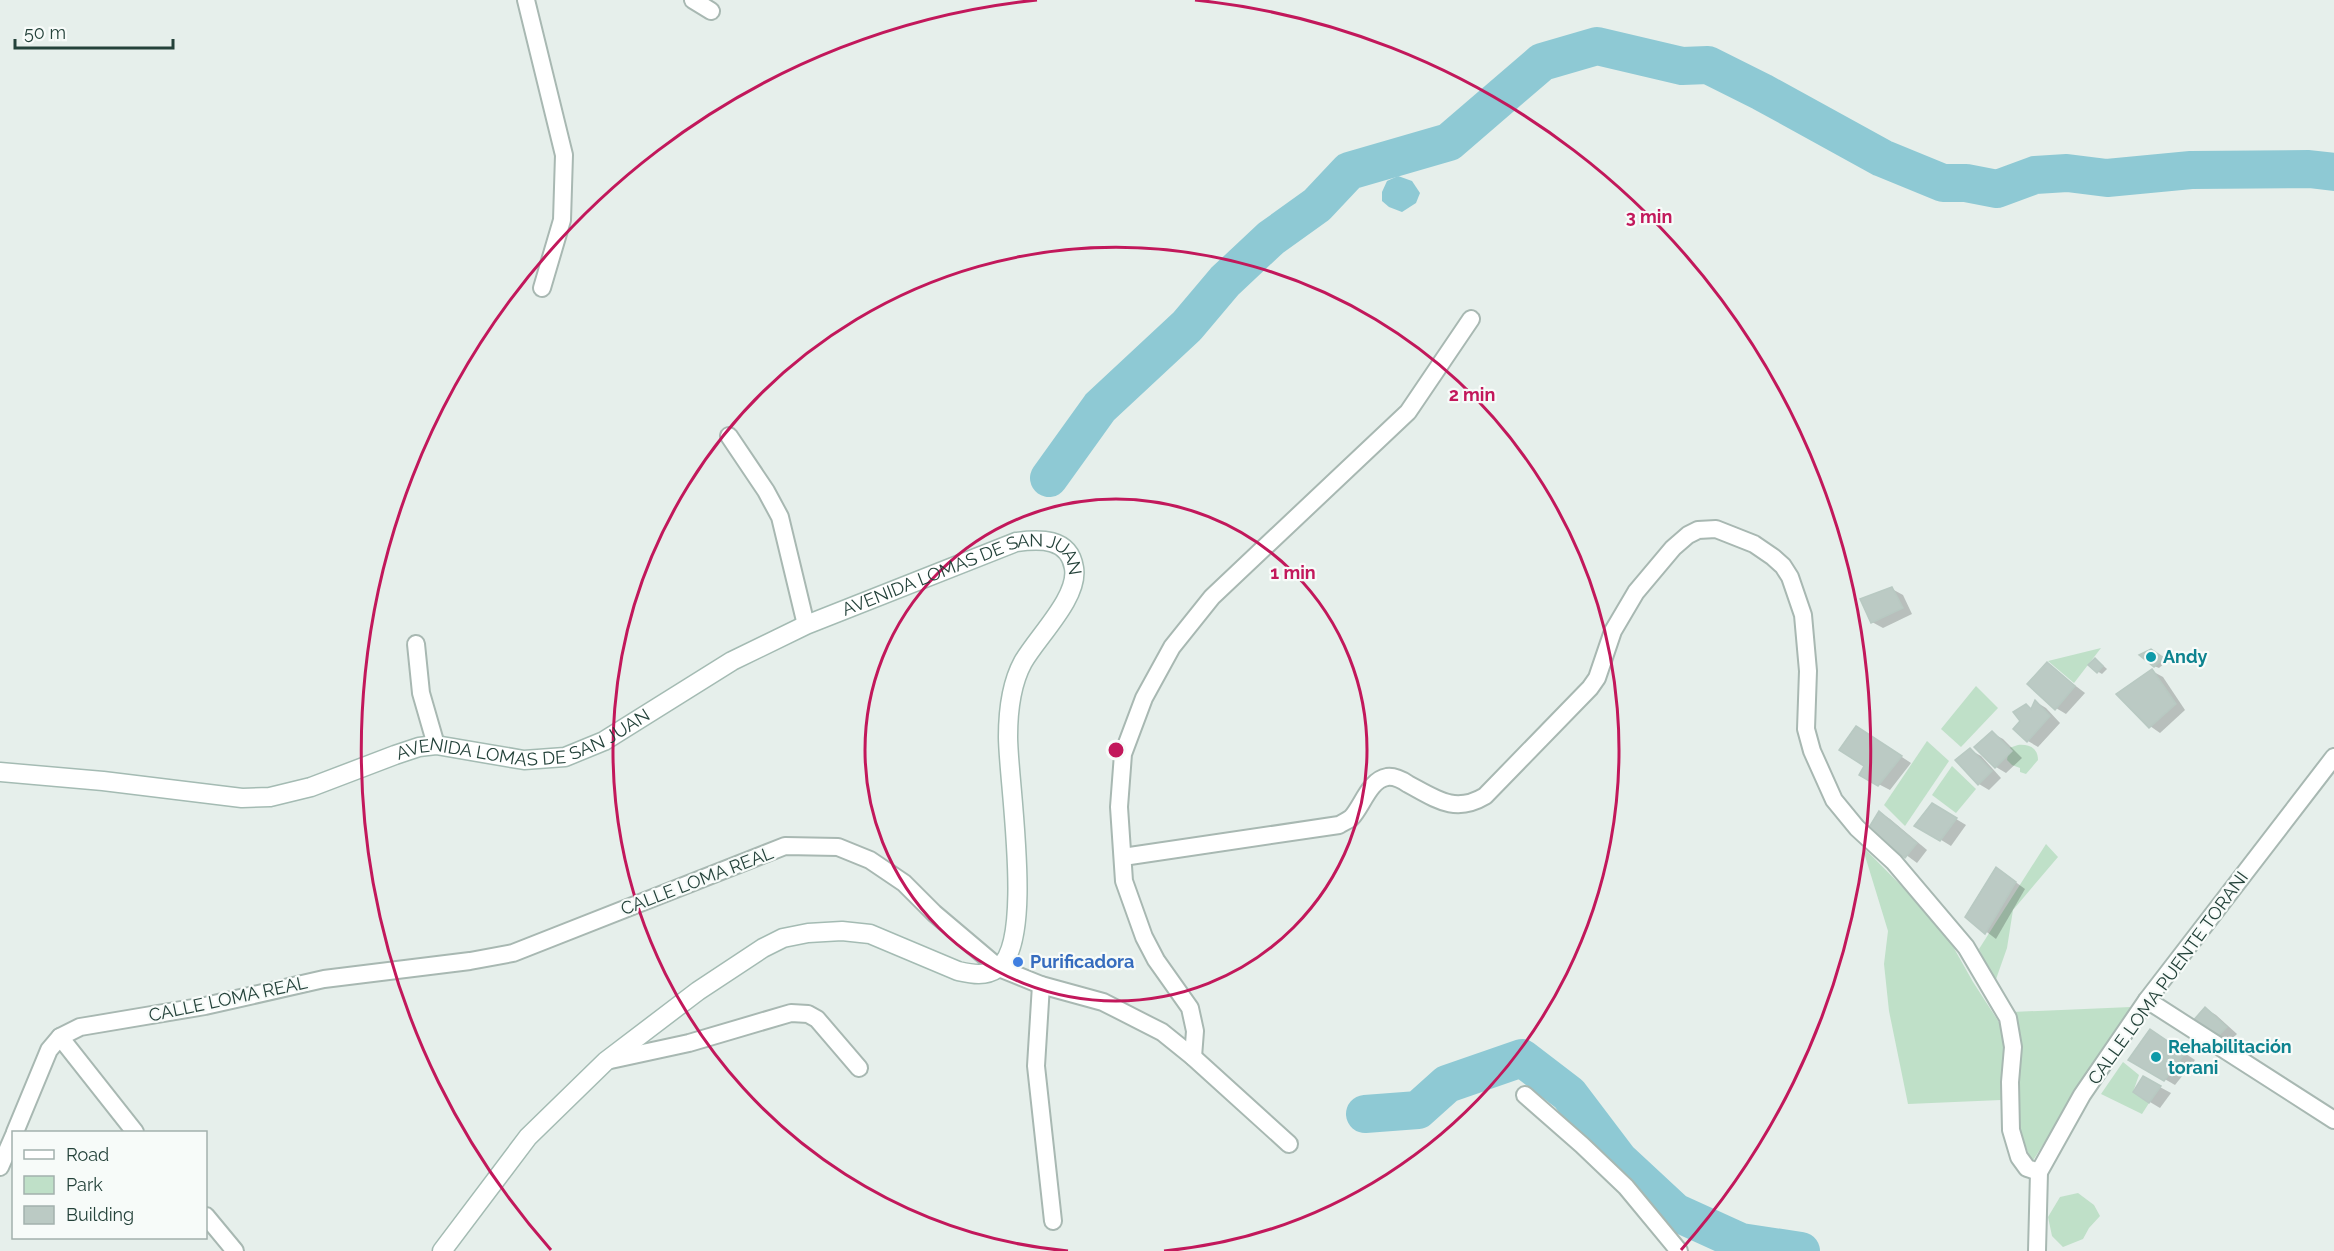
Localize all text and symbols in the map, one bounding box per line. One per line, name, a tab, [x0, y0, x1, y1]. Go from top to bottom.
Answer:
scale bar	[15, 12, 172, 50]
text: 50 m	[24, 22, 66, 43]
text: 3 min	[1626, 206, 1672, 227]
text: 2 min	[1449, 384, 1495, 405]
street label: AVENIDA LOMAS DE SAN JUAN	[839, 529, 1086, 620]
text: 1 min	[1270, 562, 1316, 583]
place label: Andy	[2163, 646, 2208, 667]
marker: Andy	[2144, 650, 2158, 664]
street label: AVENIDA LOMAS DE SAN JUAN	[393, 704, 654, 770]
centre of rings	[1106, 740, 1126, 760]
street label: CALLE LOMA REAL	[618, 842, 777, 919]
street label: CALLE LOMA PUENTE TORANI	[2083, 867, 2252, 1088]
place label: Purificadora	[1030, 951, 1134, 972]
marker: Purificadora	[1011, 955, 1025, 969]
street label: CALLE LOMA REAL	[147, 971, 310, 1026]
place label: Rehabilitación torani	[2168, 1036, 2292, 1078]
marker: Rehabilitación torani	[2149, 1050, 2163, 1064]
legend	[12, 1131, 207, 1239]
text: Road	[66, 1144, 109, 1165]
text: Park	[66, 1174, 103, 1195]
text: Building	[66, 1204, 134, 1225]

